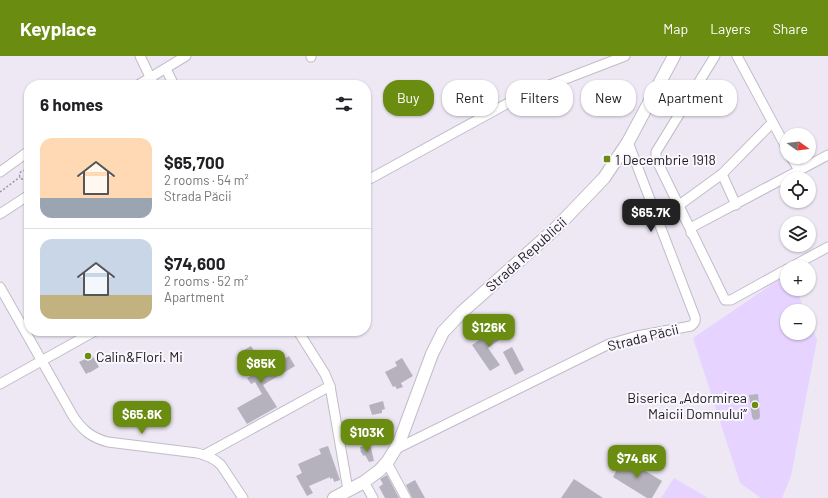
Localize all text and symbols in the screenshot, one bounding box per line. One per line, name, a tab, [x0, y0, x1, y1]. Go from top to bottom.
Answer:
text: Keyplace	[20, 17, 97, 40]
text: Map	[663, 20, 688, 37]
text: Layers	[710, 20, 751, 37]
text: Share	[773, 20, 808, 37]
chip: Buy	[383, 80, 434, 116]
chip: Rent	[442, 80, 498, 116]
chip: Filters	[506, 80, 573, 116]
chip: New	[581, 80, 636, 116]
chip: Apartment	[644, 80, 737, 116]
icon: filters	[333, 93, 355, 115]
text: 6 homes	[40, 94, 103, 114]
north arrow	[780, 128, 816, 164]
map controls	[780, 128, 816, 340]
place label: 1 Decembrie 1918	[615, 151, 716, 168]
text: $65,700	[164, 152, 224, 172]
icon: home	[72, 154, 120, 202]
marker: 1 Decembrie 1918	[602, 154, 612, 164]
text: 2 rooms · 54 m²	[164, 172, 249, 188]
button: locate	[780, 172, 816, 208]
text: Strada Păcii	[164, 188, 232, 204]
pin: $65.7K	[618, 199, 684, 233]
text: $65.7K	[631, 204, 671, 220]
street label: Strada Republicii	[482, 213, 570, 295]
button: layers	[780, 216, 816, 252]
text: $74,600	[164, 253, 225, 273]
icon: home	[72, 255, 120, 303]
button: +	[780, 260, 816, 296]
text: 2 rooms · 52 m²	[164, 273, 249, 289]
text: Apartment	[164, 289, 225, 305]
button: −	[780, 304, 816, 340]
pin: $126K	[461, 314, 517, 348]
text: $126K	[472, 319, 506, 335]
street label: Strada Păcii	[606, 320, 680, 354]
place label: Calin&Flori. Mi	[96, 348, 183, 365]
pin: $85K	[237, 350, 285, 384]
marker: Calin&Flori. Mi	[83, 351, 93, 361]
text: $85K	[246, 355, 276, 371]
place label: Biserica „Adormirea Maicii Domnului”	[627, 389, 747, 422]
marker: Biserica „Adormirea Maicii Domnului”	[750, 400, 760, 410]
pin: $65.8K	[109, 401, 175, 435]
text: $65.8K	[122, 406, 162, 422]
pin: $103K	[339, 419, 395, 453]
text: $103K	[350, 424, 384, 440]
pin: $74.6K	[604, 445, 670, 479]
text: $74.6K	[617, 450, 657, 466]

